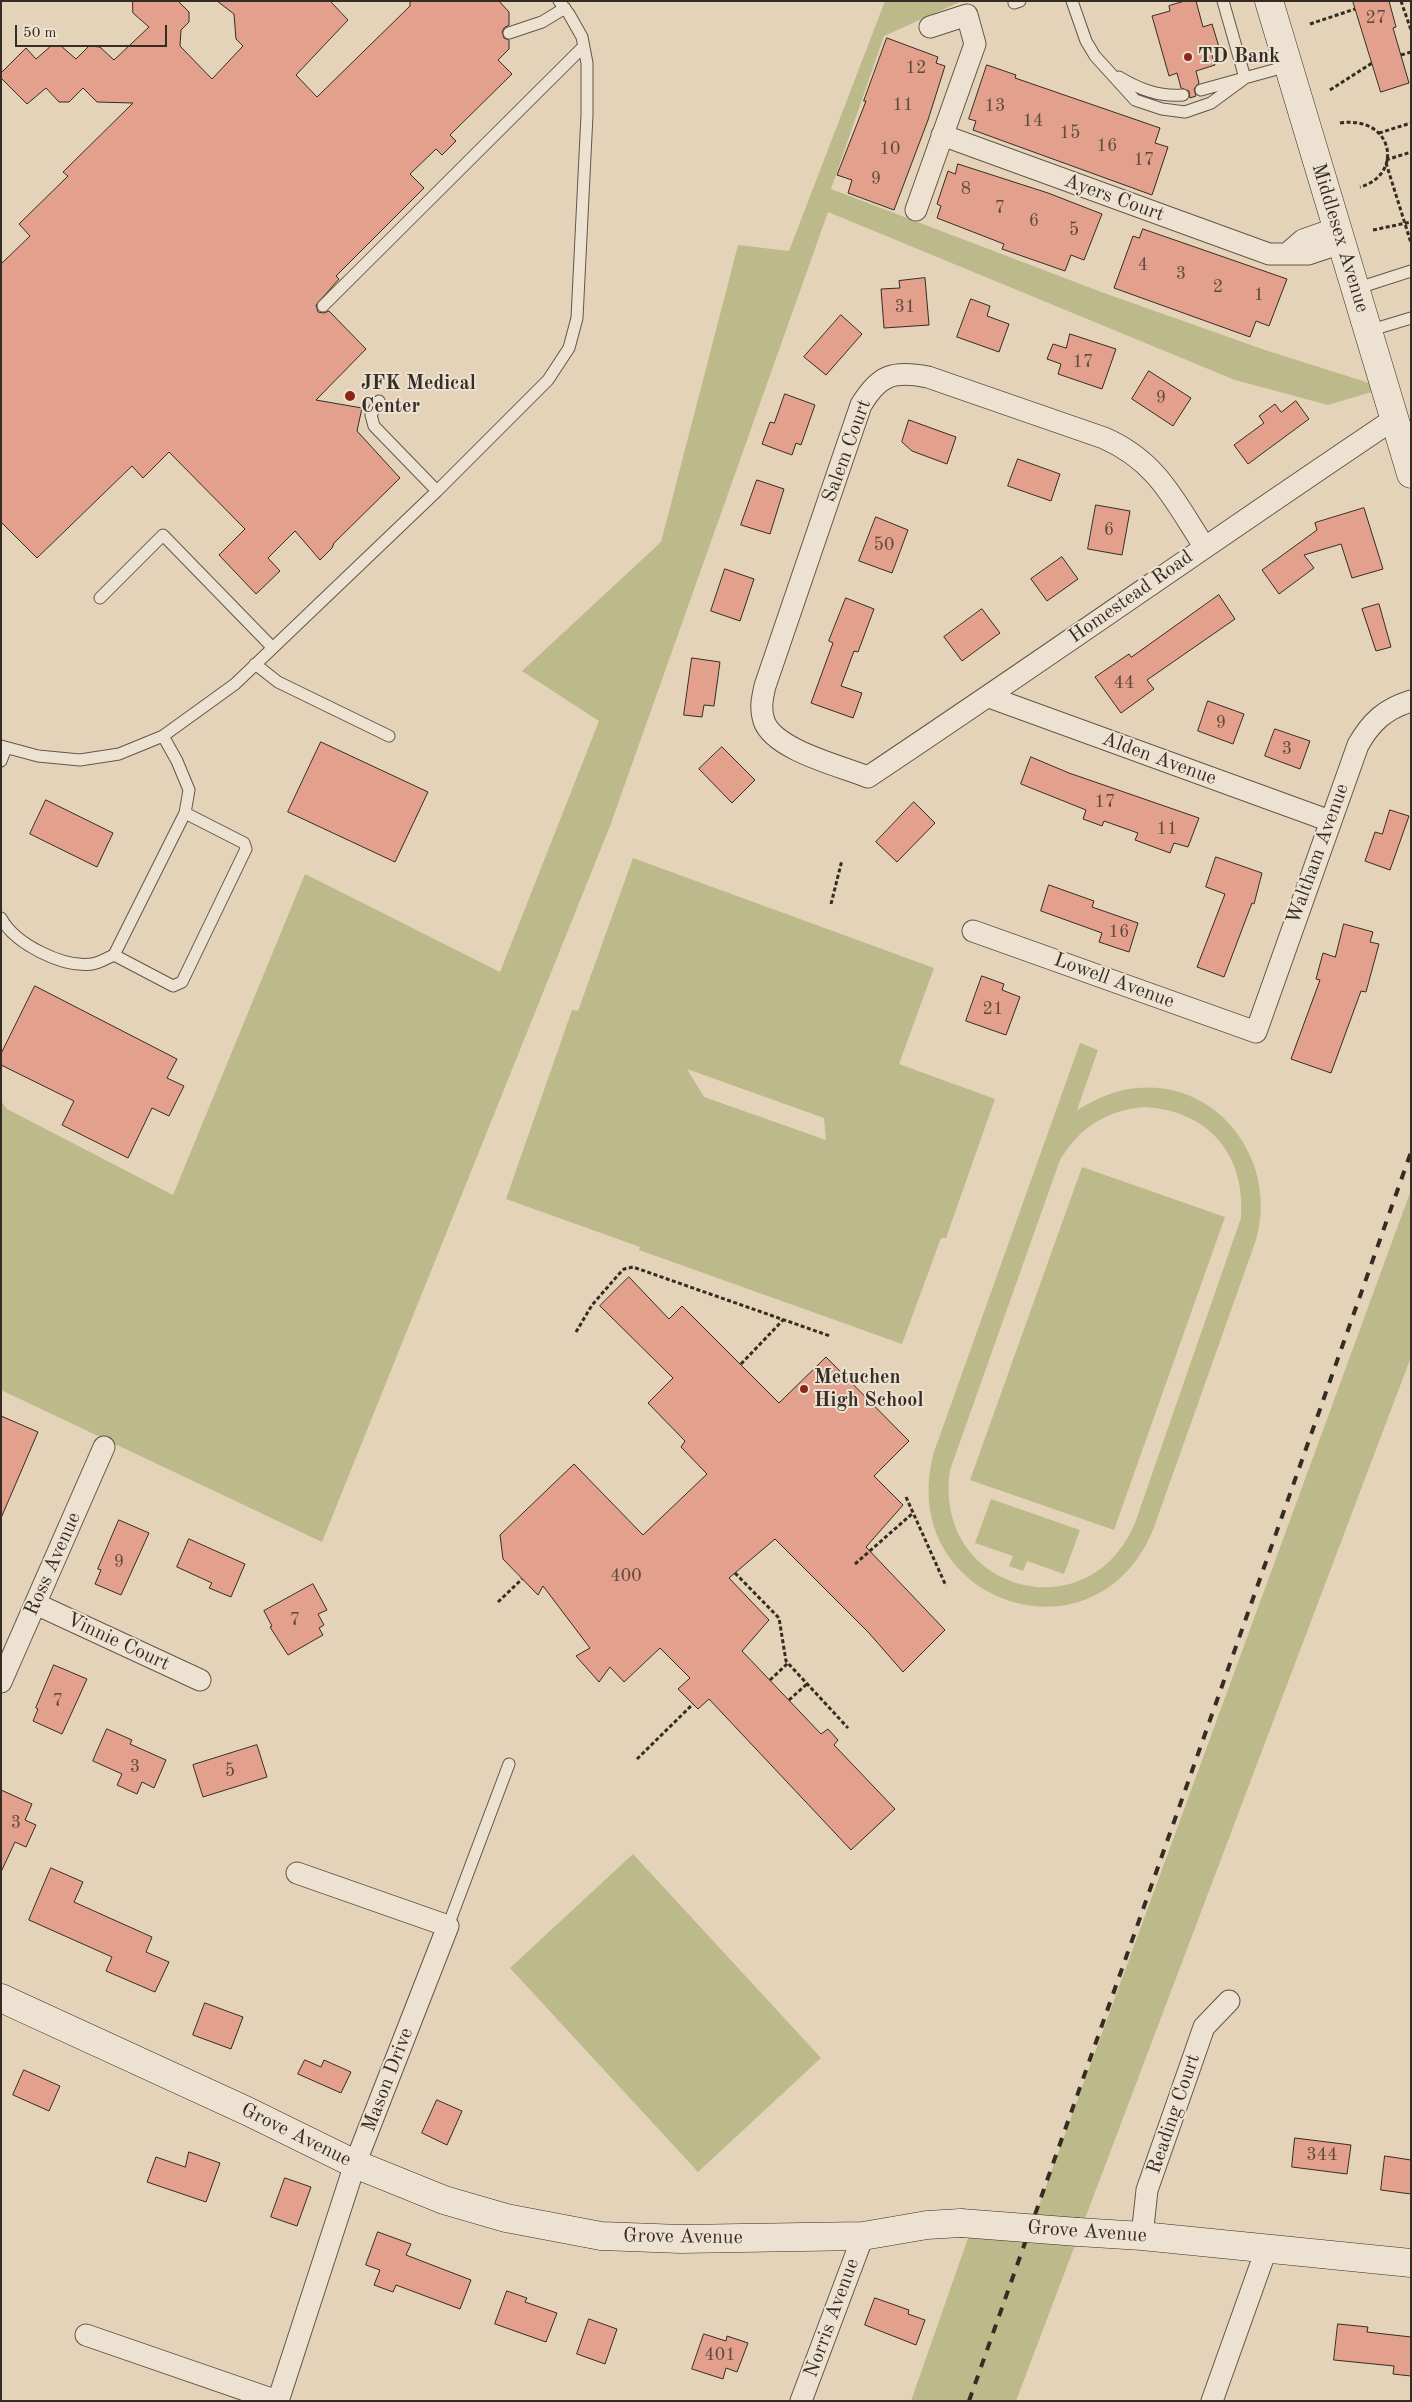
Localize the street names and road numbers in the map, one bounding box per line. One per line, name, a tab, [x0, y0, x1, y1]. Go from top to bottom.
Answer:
street label: Middlesex Avenue	[1306, 160, 1374, 316]
street label: Ayers Court	[1061, 169, 1167, 227]
street label: Salem Court	[817, 396, 877, 506]
street label: Homestead Road	[1064, 545, 1198, 649]
street label: Alden Avenue	[1098, 727, 1220, 791]
street label: Waltham Avenue	[1281, 780, 1355, 928]
street label: Lowell Avenue	[1050, 948, 1178, 1014]
street label: Ross Avenue	[20, 1509, 86, 1619]
street label: Vinnie Court	[63, 1608, 173, 1676]
street label: Mason Drive	[357, 2025, 419, 2135]
street label: Reading Court	[1142, 2051, 1206, 2177]
street label: Grove Avenue	[237, 2098, 355, 2172]
street label: Grove Avenue	[1026, 2216, 1148, 2248]
street label: Grove Avenue	[623, 2224, 743, 2250]
street label: Norris Avenue	[799, 2255, 865, 2381]

